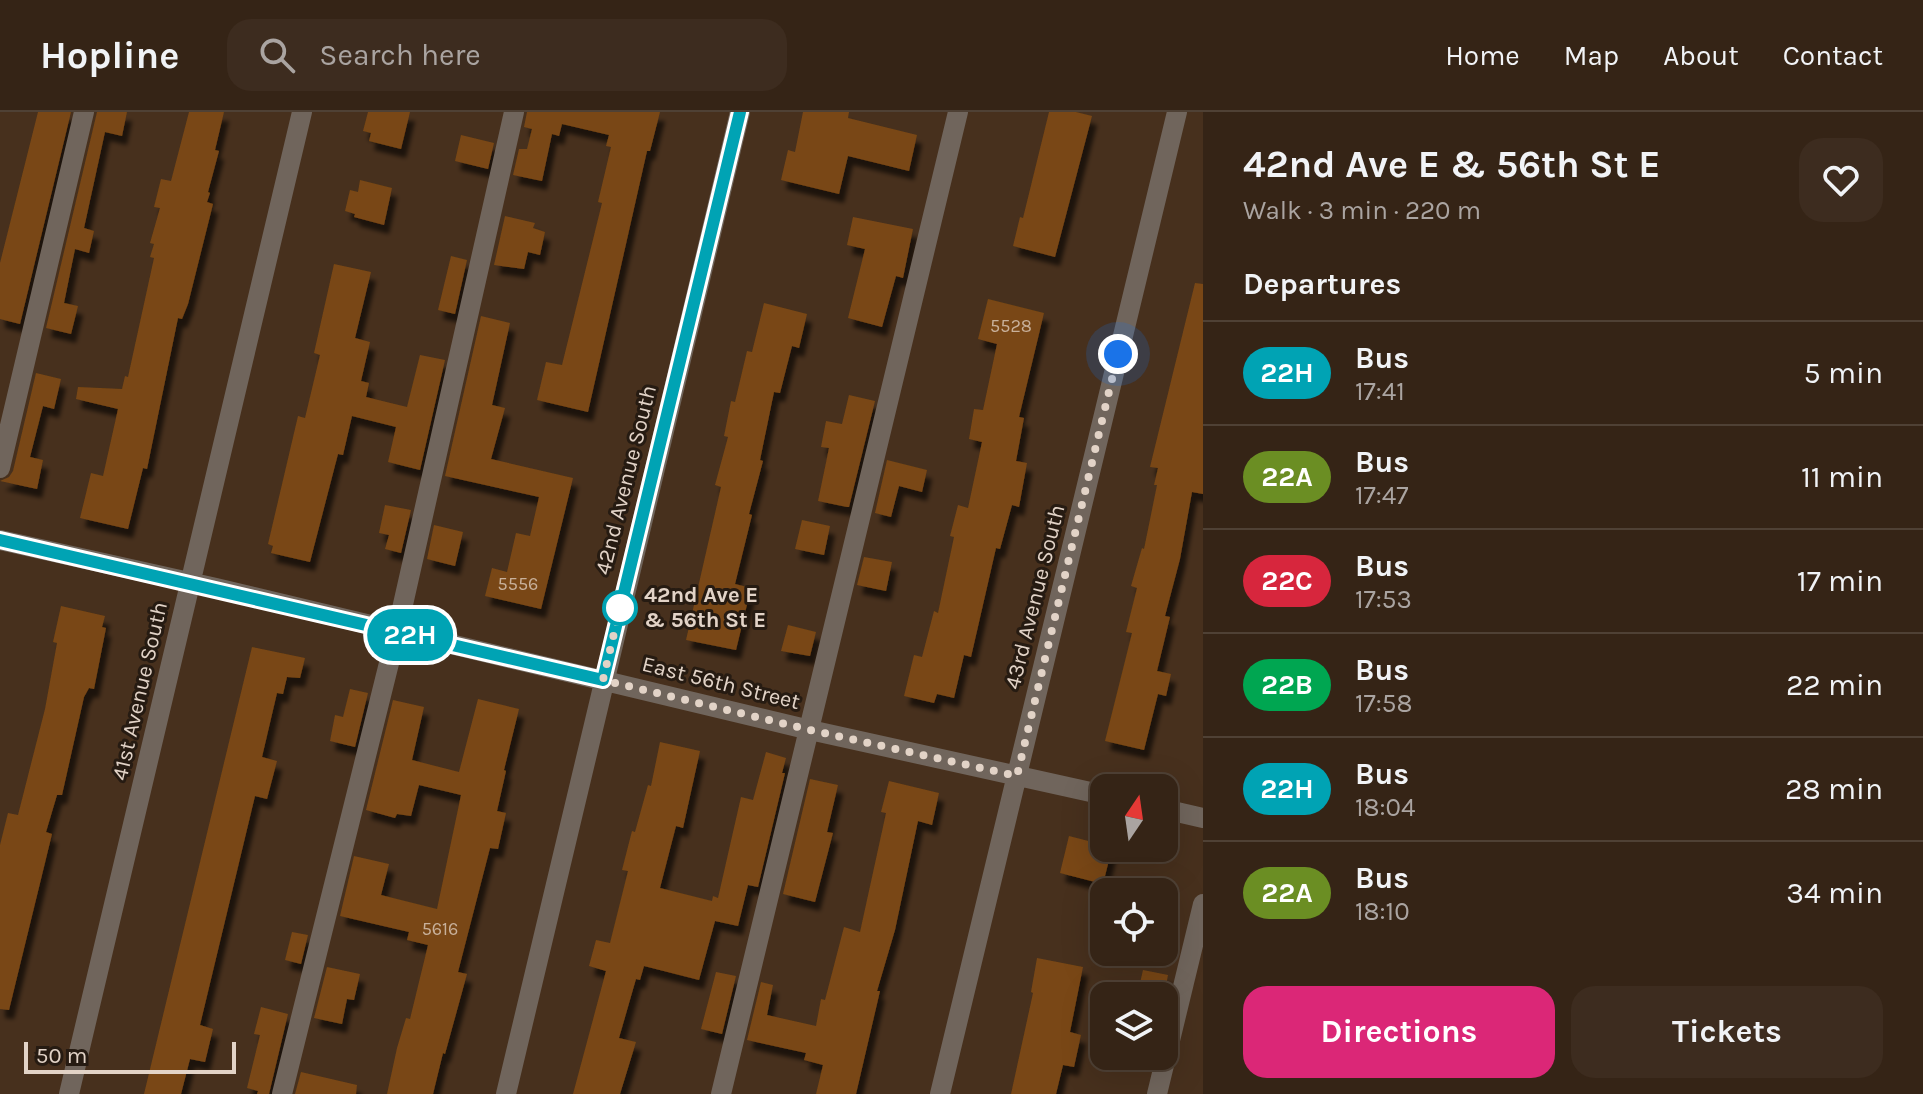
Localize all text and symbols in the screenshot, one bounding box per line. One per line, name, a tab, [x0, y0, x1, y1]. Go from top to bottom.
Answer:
search box	[227, 19, 787, 91]
text: Hopline	[40, 33, 179, 78]
icon: search	[255, 33, 299, 77]
text: Search here	[319, 37, 481, 73]
text: Home	[1445, 39, 1520, 72]
text: Map	[1564, 39, 1619, 72]
text: About	[1663, 39, 1739, 72]
text: Contact	[1783, 39, 1883, 72]
button: heart	[1799, 138, 1883, 222]
text: 42nd Ave E & 56th St E	[1243, 142, 1660, 187]
text: Walk · 3 min · 220 m	[1243, 195, 1481, 226]
text: Departures	[1243, 266, 1401, 302]
house number: 5528	[990, 315, 1032, 337]
your location	[1098, 334, 1138, 374]
text: Bus	[1355, 340, 1409, 376]
text: 5 min	[1804, 355, 1883, 391]
text: 22H	[1260, 356, 1314, 389]
text: 17:41	[1355, 376, 1405, 407]
street label: 42nd Avenue South	[590, 383, 662, 577]
text: Bus	[1355, 444, 1409, 480]
text: 11 min	[1801, 459, 1883, 495]
text: 22A	[1261, 460, 1313, 493]
text: 17:47	[1355, 480, 1409, 511]
street label: 43rd Avenue South	[999, 502, 1071, 692]
text: Bus	[1355, 548, 1409, 584]
text: 17 min	[1797, 563, 1883, 599]
text: 22C	[1261, 564, 1313, 597]
house number: 5556	[498, 573, 538, 595]
place label: 42nd Ave E & 56th St E	[644, 582, 766, 633]
text: 17:53	[1355, 584, 1412, 615]
marker: 42nd Ave E & 56th St E	[603, 591, 637, 625]
street label: 41st Avenue South	[107, 599, 173, 783]
line badge: 22H	[364, 609, 456, 661]
text: 22H	[383, 618, 437, 651]
street label: East 56th Street	[639, 651, 803, 715]
text: Bus	[1355, 652, 1409, 688]
text: 22 min	[1786, 667, 1883, 703]
text: 22B	[1261, 668, 1313, 701]
text: 17:58	[1355, 688, 1412, 719]
text: Bus	[1355, 756, 1409, 792]
text: 28 min	[1785, 771, 1883, 807]
text: 22H	[1260, 772, 1314, 805]
north arrow	[1090, 774, 1178, 862]
map controls	[1090, 774, 1178, 1070]
text: 18:04	[1355, 792, 1416, 823]
text: Bus	[1355, 860, 1409, 896]
text: 34 min	[1786, 875, 1883, 911]
text: 22A	[1261, 876, 1313, 909]
button: locate	[1090, 878, 1178, 966]
text: 18:10	[1355, 896, 1410, 927]
house number: 5616	[422, 918, 458, 940]
button: layers	[1090, 982, 1178, 1070]
button: Directions	[1243, 986, 1555, 1078]
button: Tickets	[1571, 986, 1883, 1078]
scale bar	[24, 1038, 236, 1074]
text: 50 m	[36, 1043, 87, 1069]

